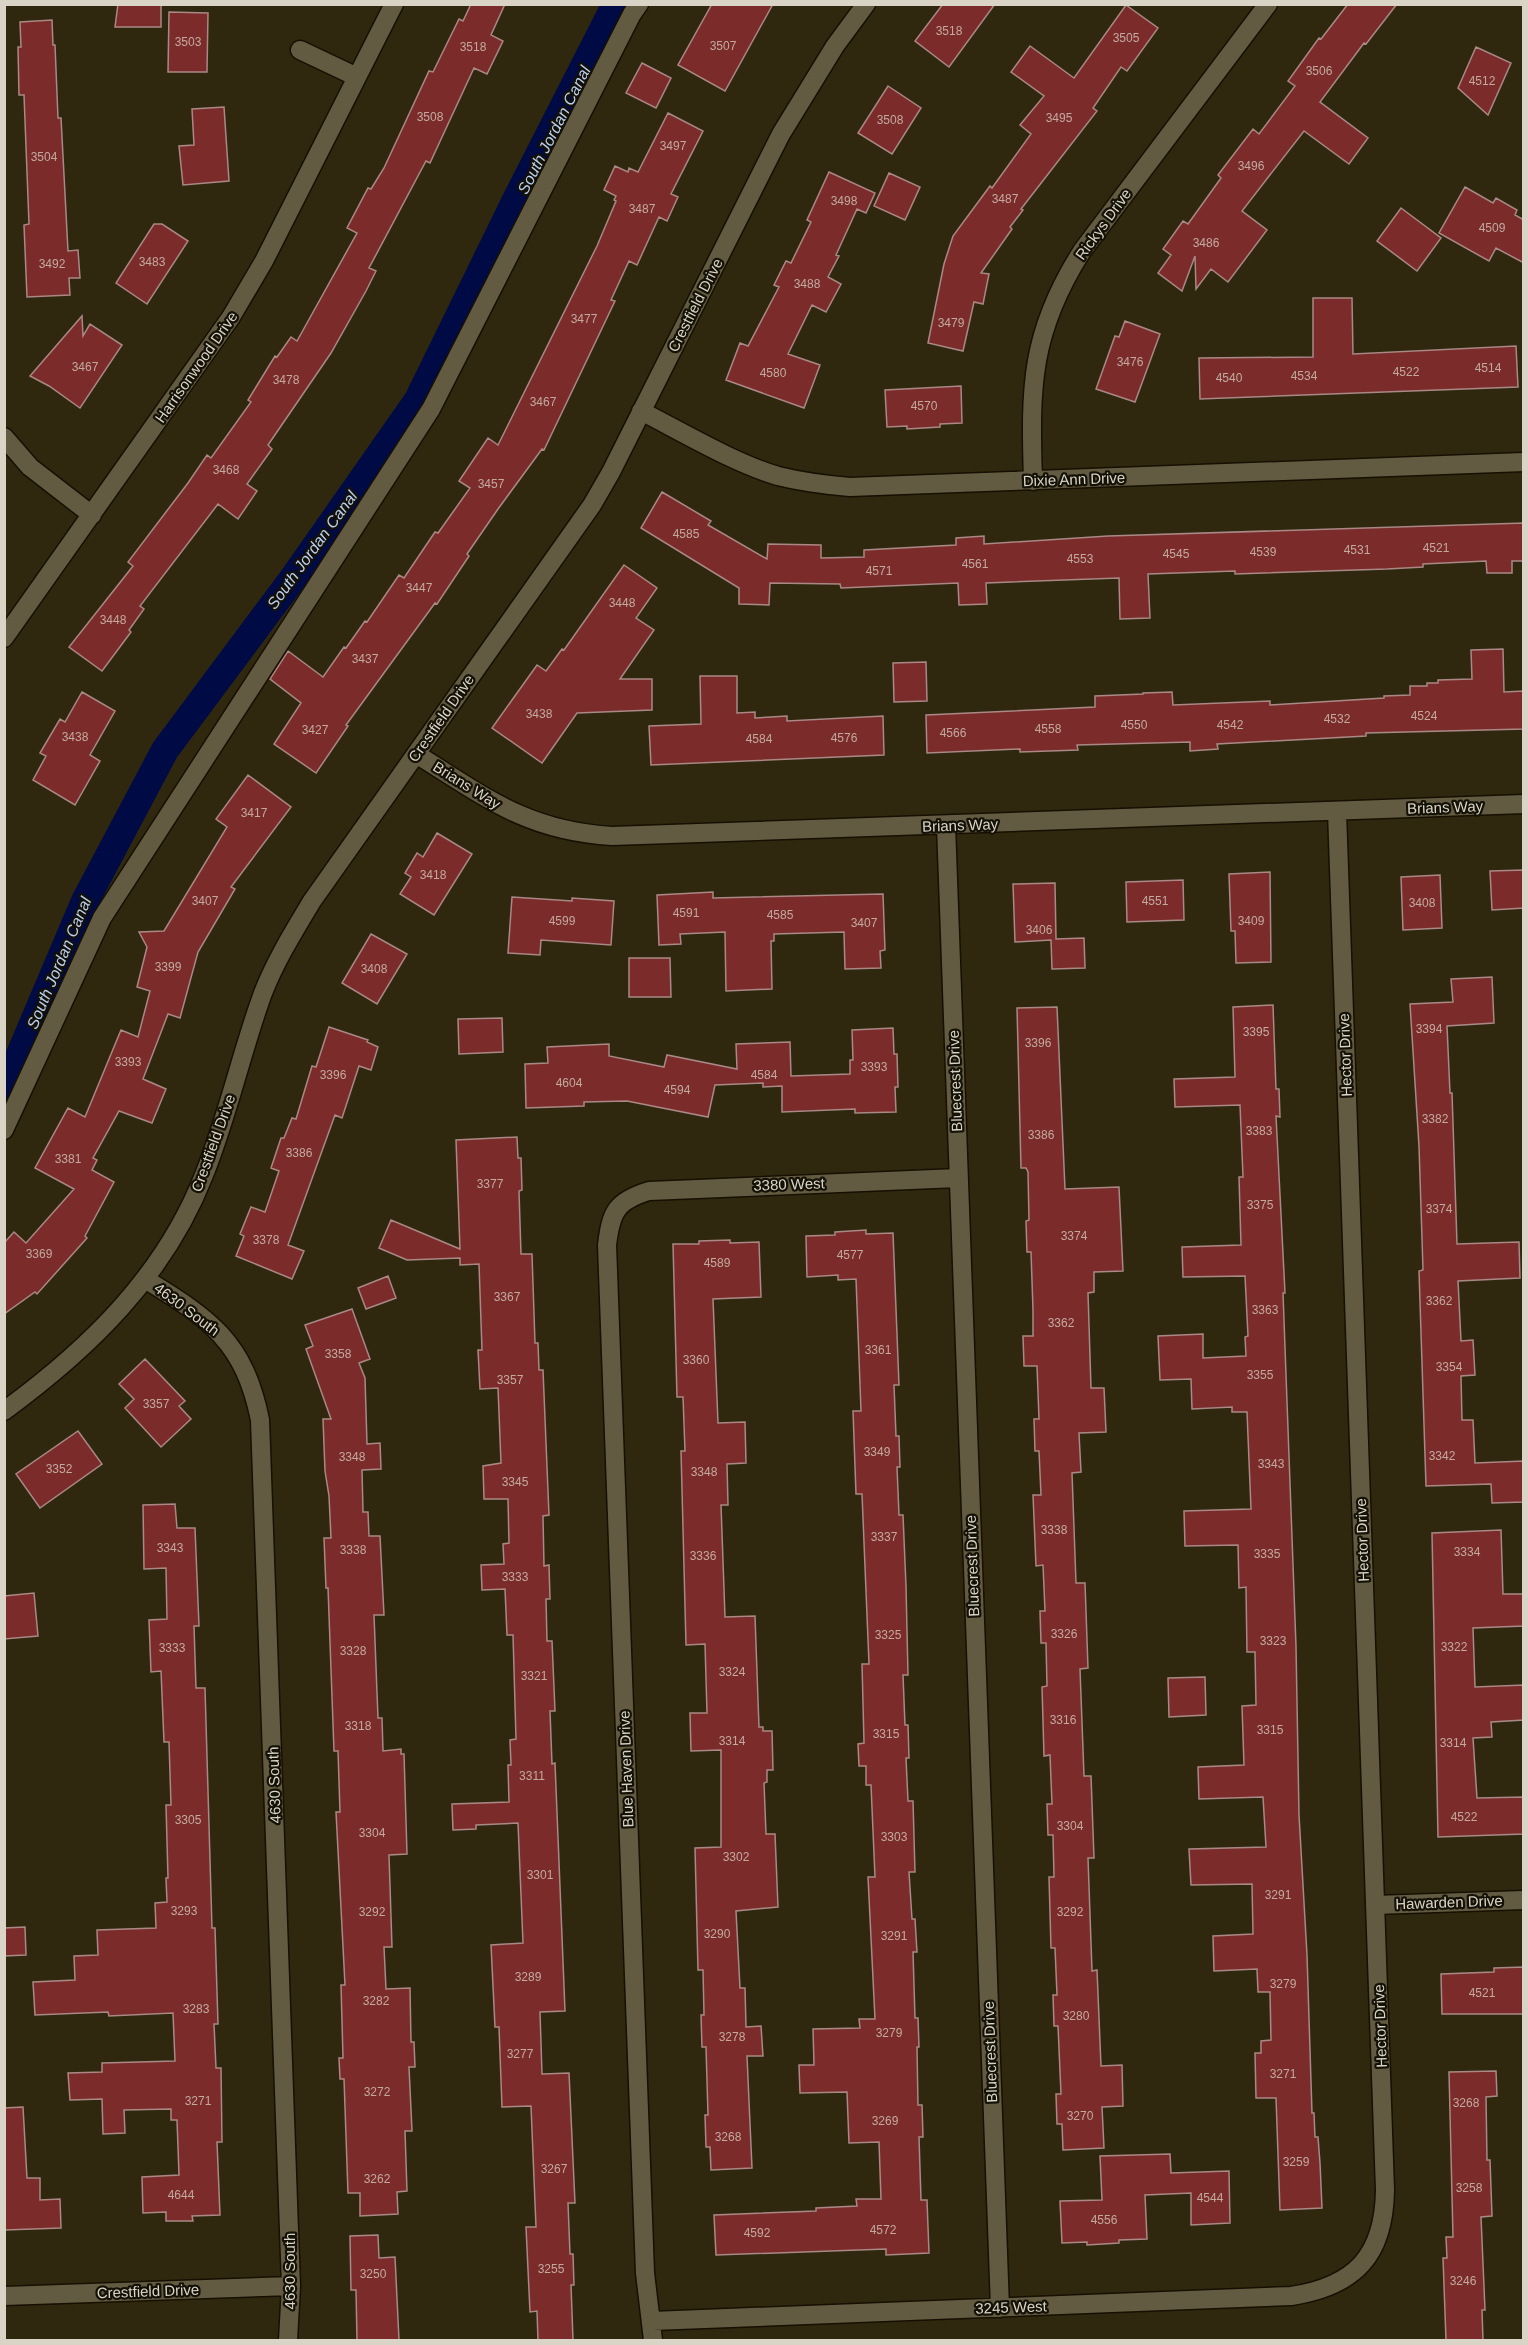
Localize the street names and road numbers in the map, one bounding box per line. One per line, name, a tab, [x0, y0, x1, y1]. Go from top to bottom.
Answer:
street label: Rickys Drive	[1072, 185, 1134, 263]
street label: Crestfield Drive	[664, 255, 726, 355]
street label: Harrisonwood Drive	[151, 308, 241, 426]
street label: Dixie Ann Drive	[1022, 469, 1126, 489]
street label: Crestfield Drive	[405, 671, 477, 765]
street label: Brians Way	[430, 758, 504, 813]
street label: Brians Way	[1407, 797, 1484, 817]
street label: Brians Way	[922, 815, 999, 835]
street label: Hector Drive	[1335, 1013, 1355, 1097]
street label: Bluecrest Drive	[945, 1030, 965, 1132]
street label: Crestfield Drive	[187, 1092, 239, 1194]
street label: 3380 West	[753, 1174, 826, 1194]
street label: 4630 South	[151, 1279, 223, 1339]
street label: Hector Drive	[1352, 1498, 1372, 1582]
street label: Bluecrest Drive	[962, 1515, 982, 1617]
street label: Blue Haven Drive	[615, 1710, 637, 1828]
street label: 4630 South	[264, 1746, 284, 1824]
street label: Hawarden Drive	[1395, 1892, 1503, 1912]
street label: Hector Drive	[1370, 1984, 1390, 2068]
street label: Bluecrest Drive	[980, 2001, 1000, 2103]
street label: 4630 South	[281, 2233, 298, 2309]
street label: Crestfield Drive	[96, 2281, 200, 2301]
street label: 3245 West	[975, 2297, 1048, 2317]

